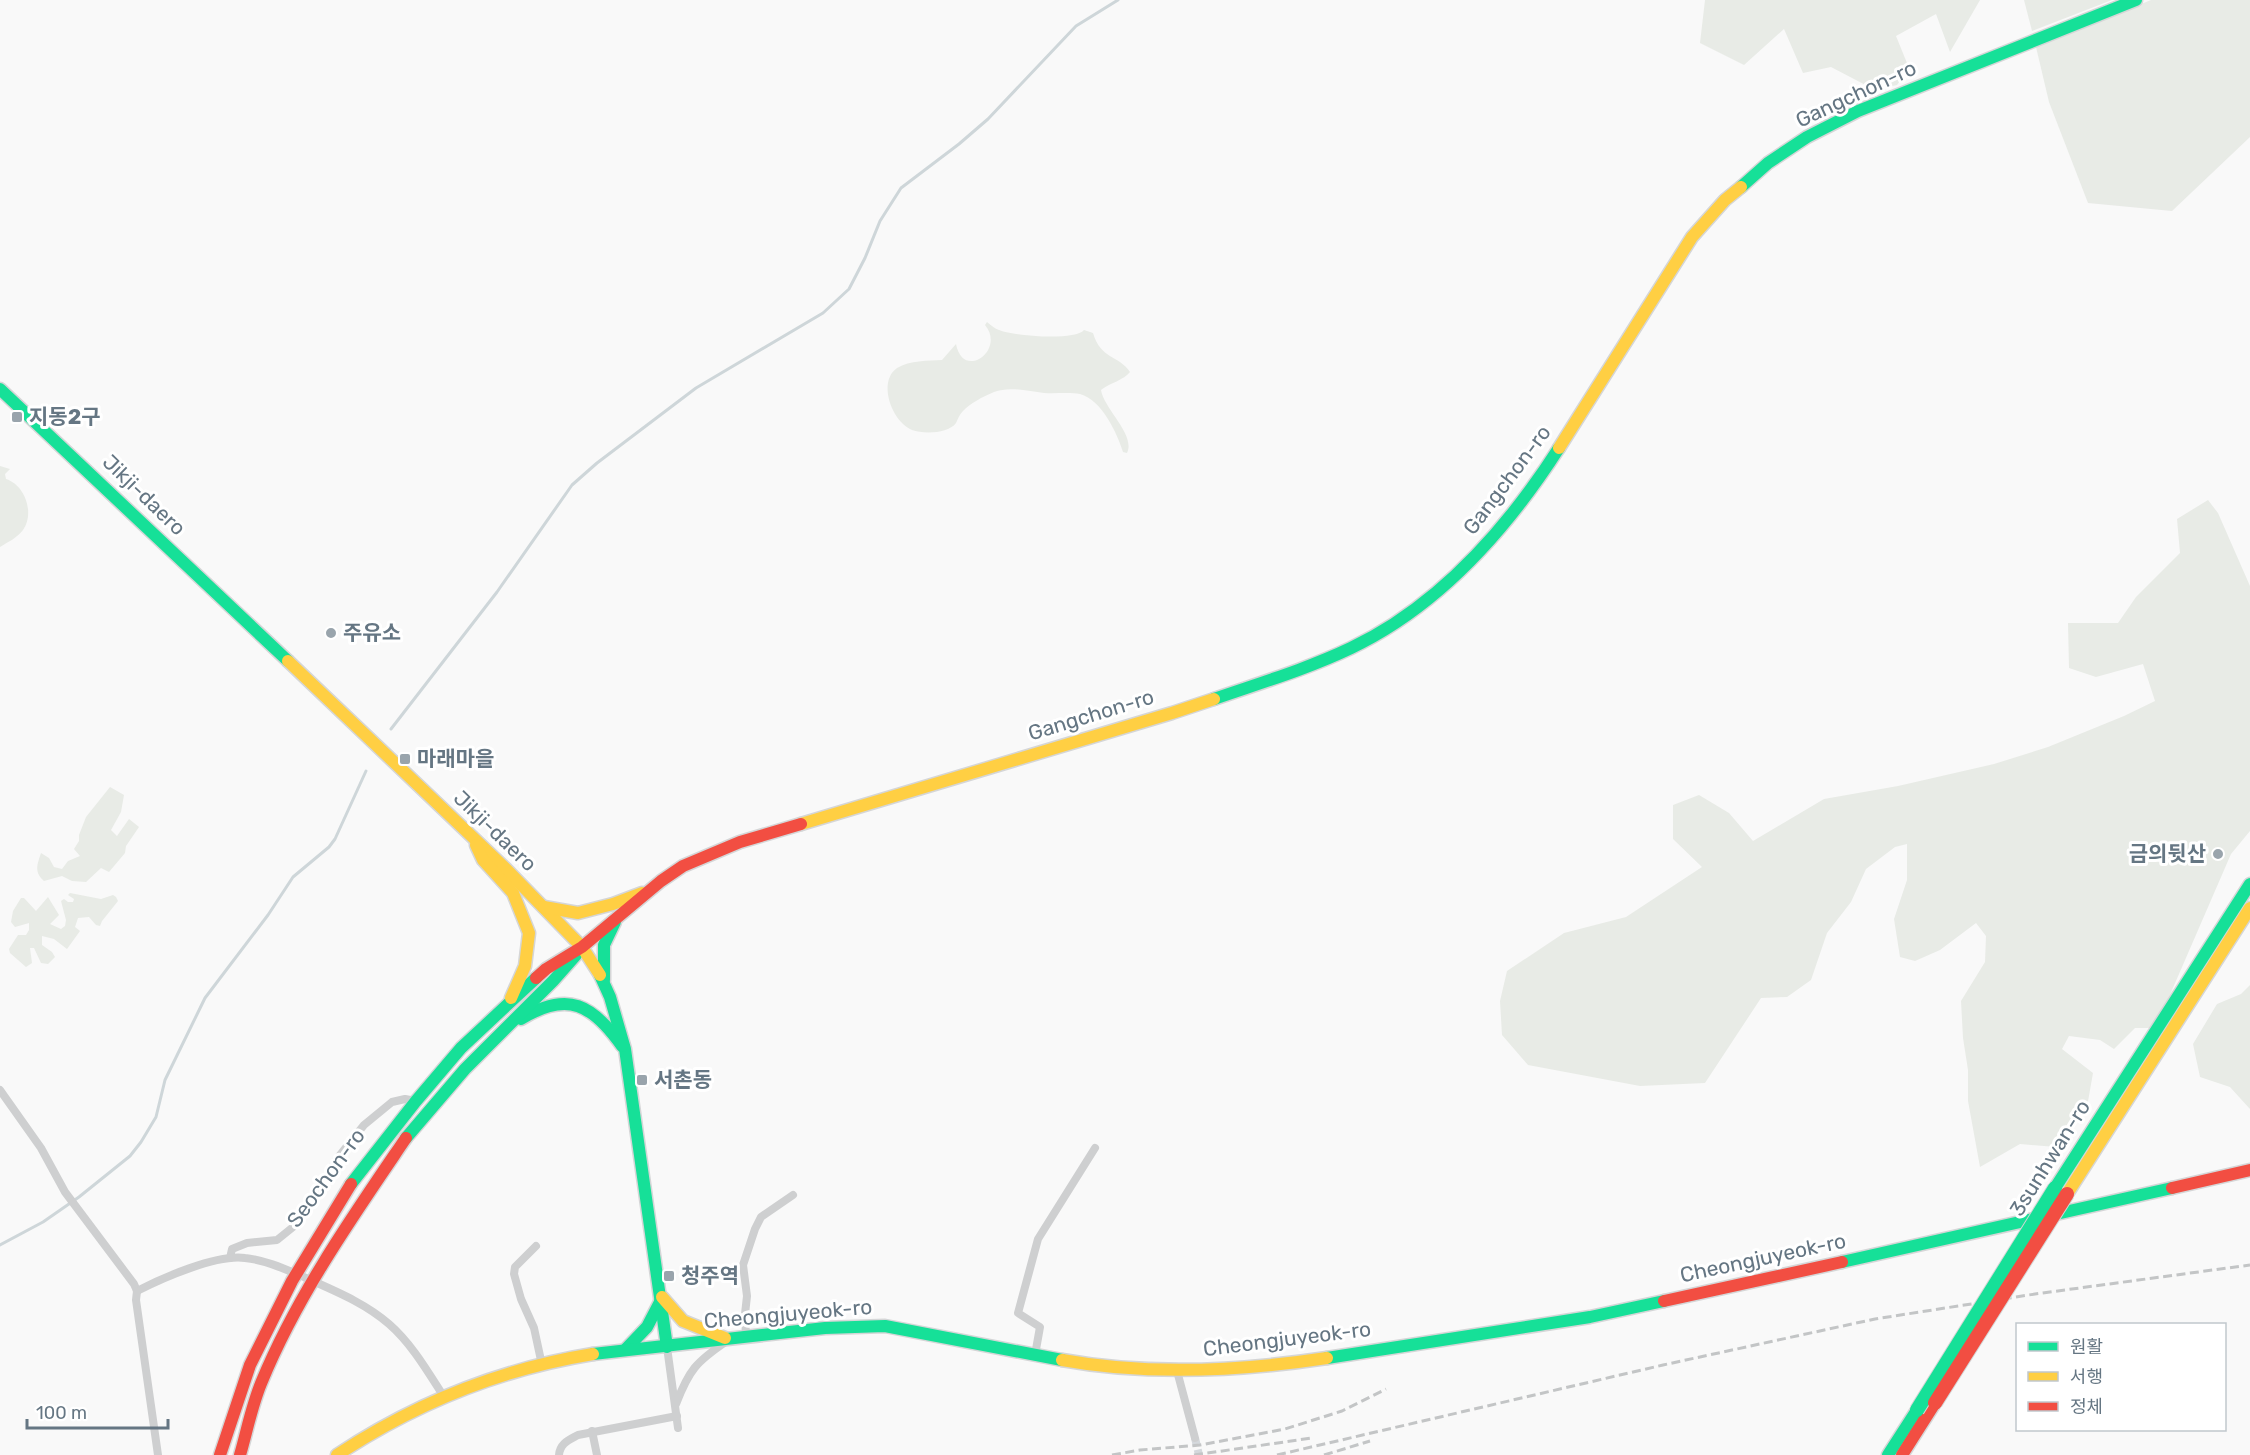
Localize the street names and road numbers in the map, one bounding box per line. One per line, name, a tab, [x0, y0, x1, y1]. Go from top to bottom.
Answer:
street label: Gangchon-ro	[1791, 55, 1920, 132]
street label: Gangchon-ro	[1457, 420, 1556, 539]
street label: Jikji-daero	[98, 449, 191, 540]
street label: Gangchon-ro	[1025, 684, 1157, 746]
street label: Jikji-daero	[449, 785, 542, 876]
street label: 3sunhwan-ro	[2004, 1095, 2095, 1220]
street label: Seochon-ro	[281, 1123, 370, 1232]
street label: Cheongjuyeok-ro	[1678, 1228, 1848, 1287]
street label: Cheongjuyeok-ro	[703, 1294, 873, 1333]
street label: Cheongjuyeok-ro	[1202, 1316, 1372, 1361]

